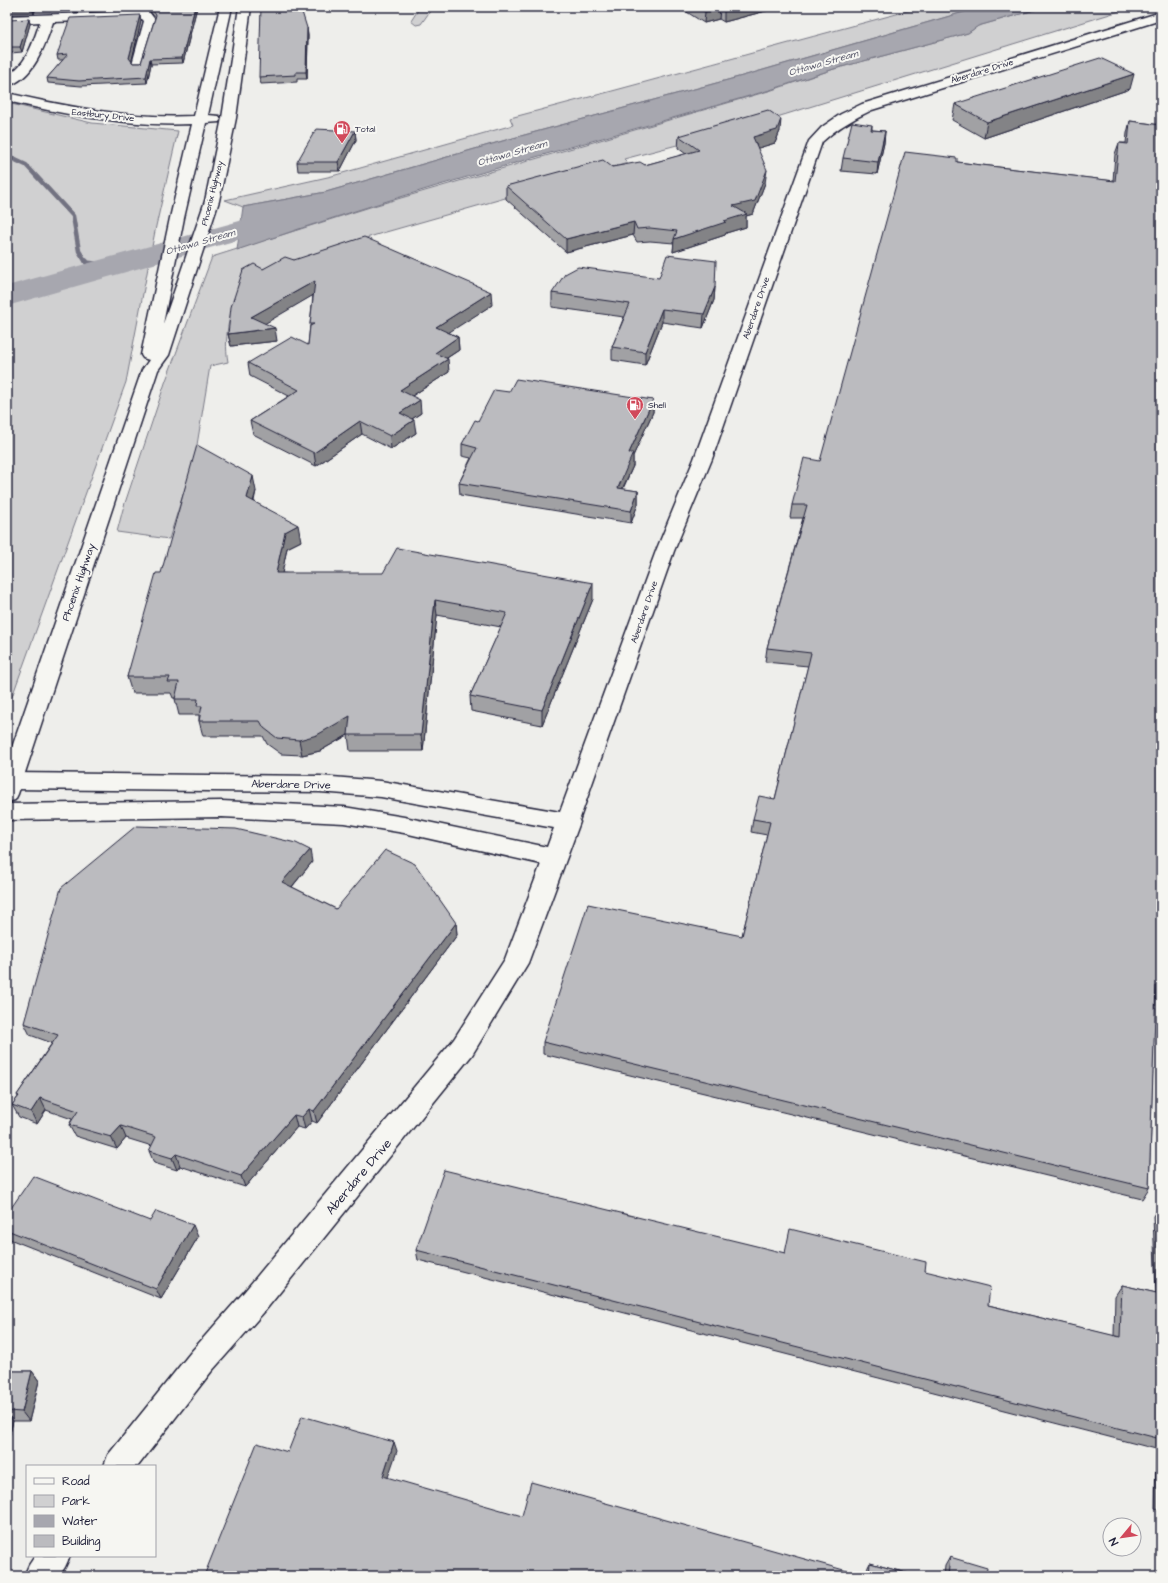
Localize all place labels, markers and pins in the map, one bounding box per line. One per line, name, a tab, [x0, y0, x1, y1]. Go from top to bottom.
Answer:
fuel station icon: Total	[332, 119, 352, 144]
place label: Total	[355, 123, 376, 136]
fuel station icon: Shell	[625, 395, 645, 420]
place label: Shell	[648, 399, 667, 412]

